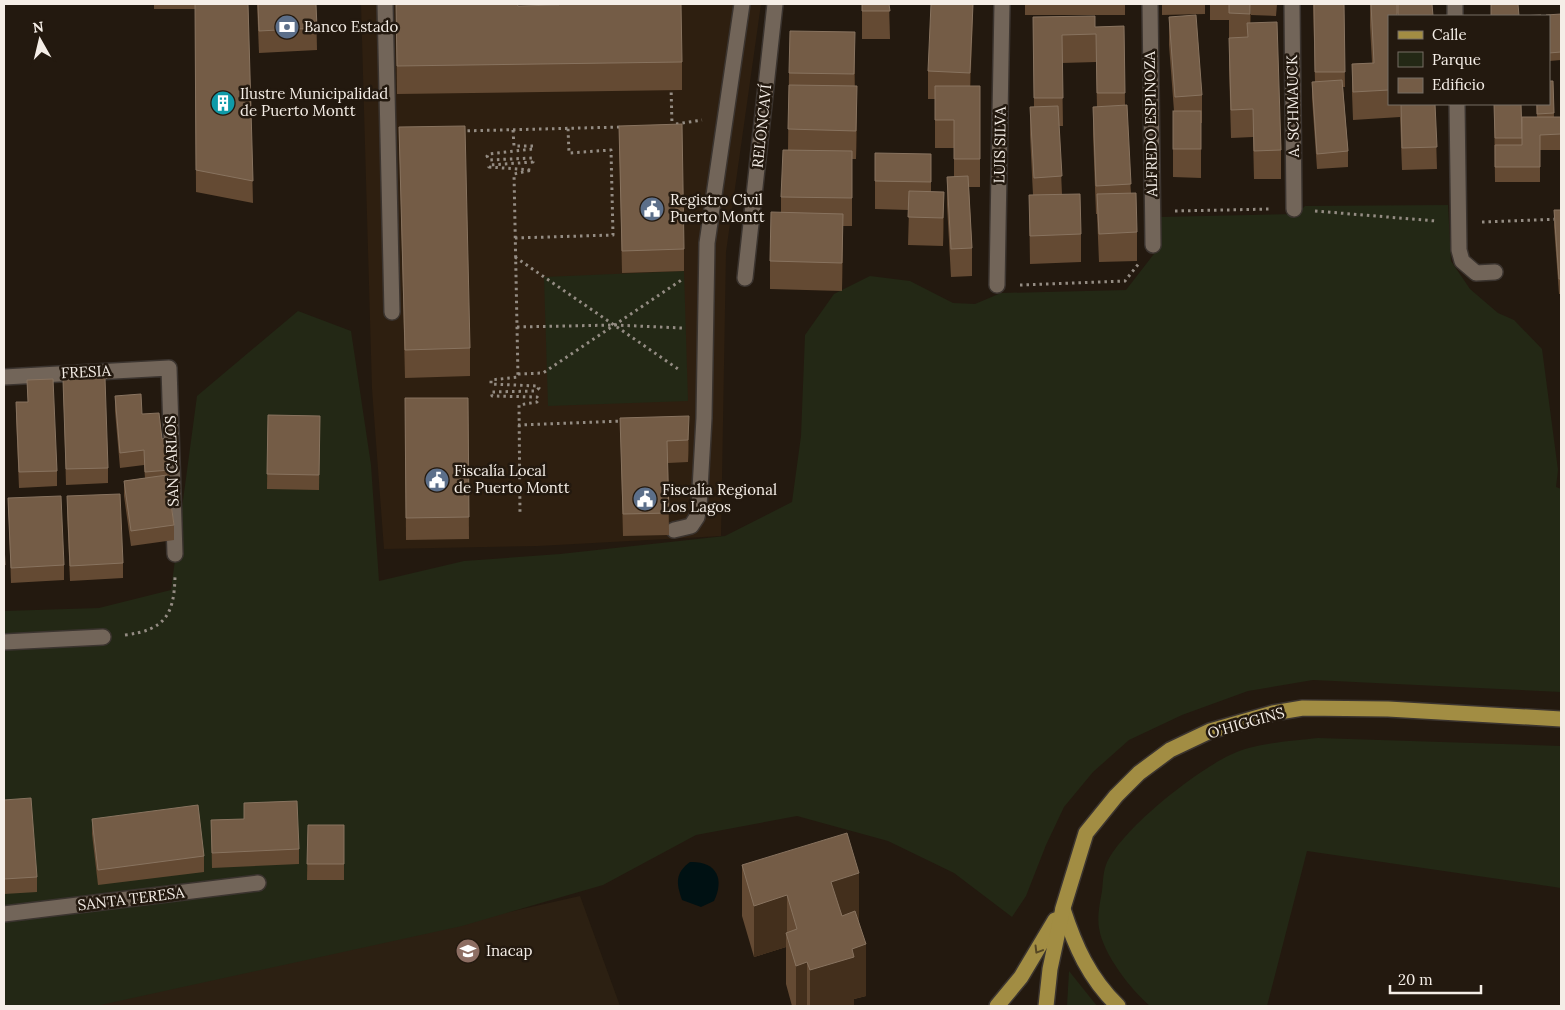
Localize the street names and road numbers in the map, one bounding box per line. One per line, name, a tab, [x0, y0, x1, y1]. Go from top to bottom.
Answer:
street label: ALFREDO ESPINOZA	[1140, 50, 1161, 198]
street label: A. SCHMAUCK	[1282, 54, 1303, 158]
street label: RELONCAVÍ	[748, 83, 775, 169]
street label: LUIS SILVA	[989, 106, 1010, 184]
street label: FRESIA	[61, 361, 112, 382]
street label: SAN CARLOS	[160, 415, 183, 507]
street label: O'HIGGINS	[1205, 702, 1287, 743]
street label: SANTA TERESA	[76, 882, 186, 914]

